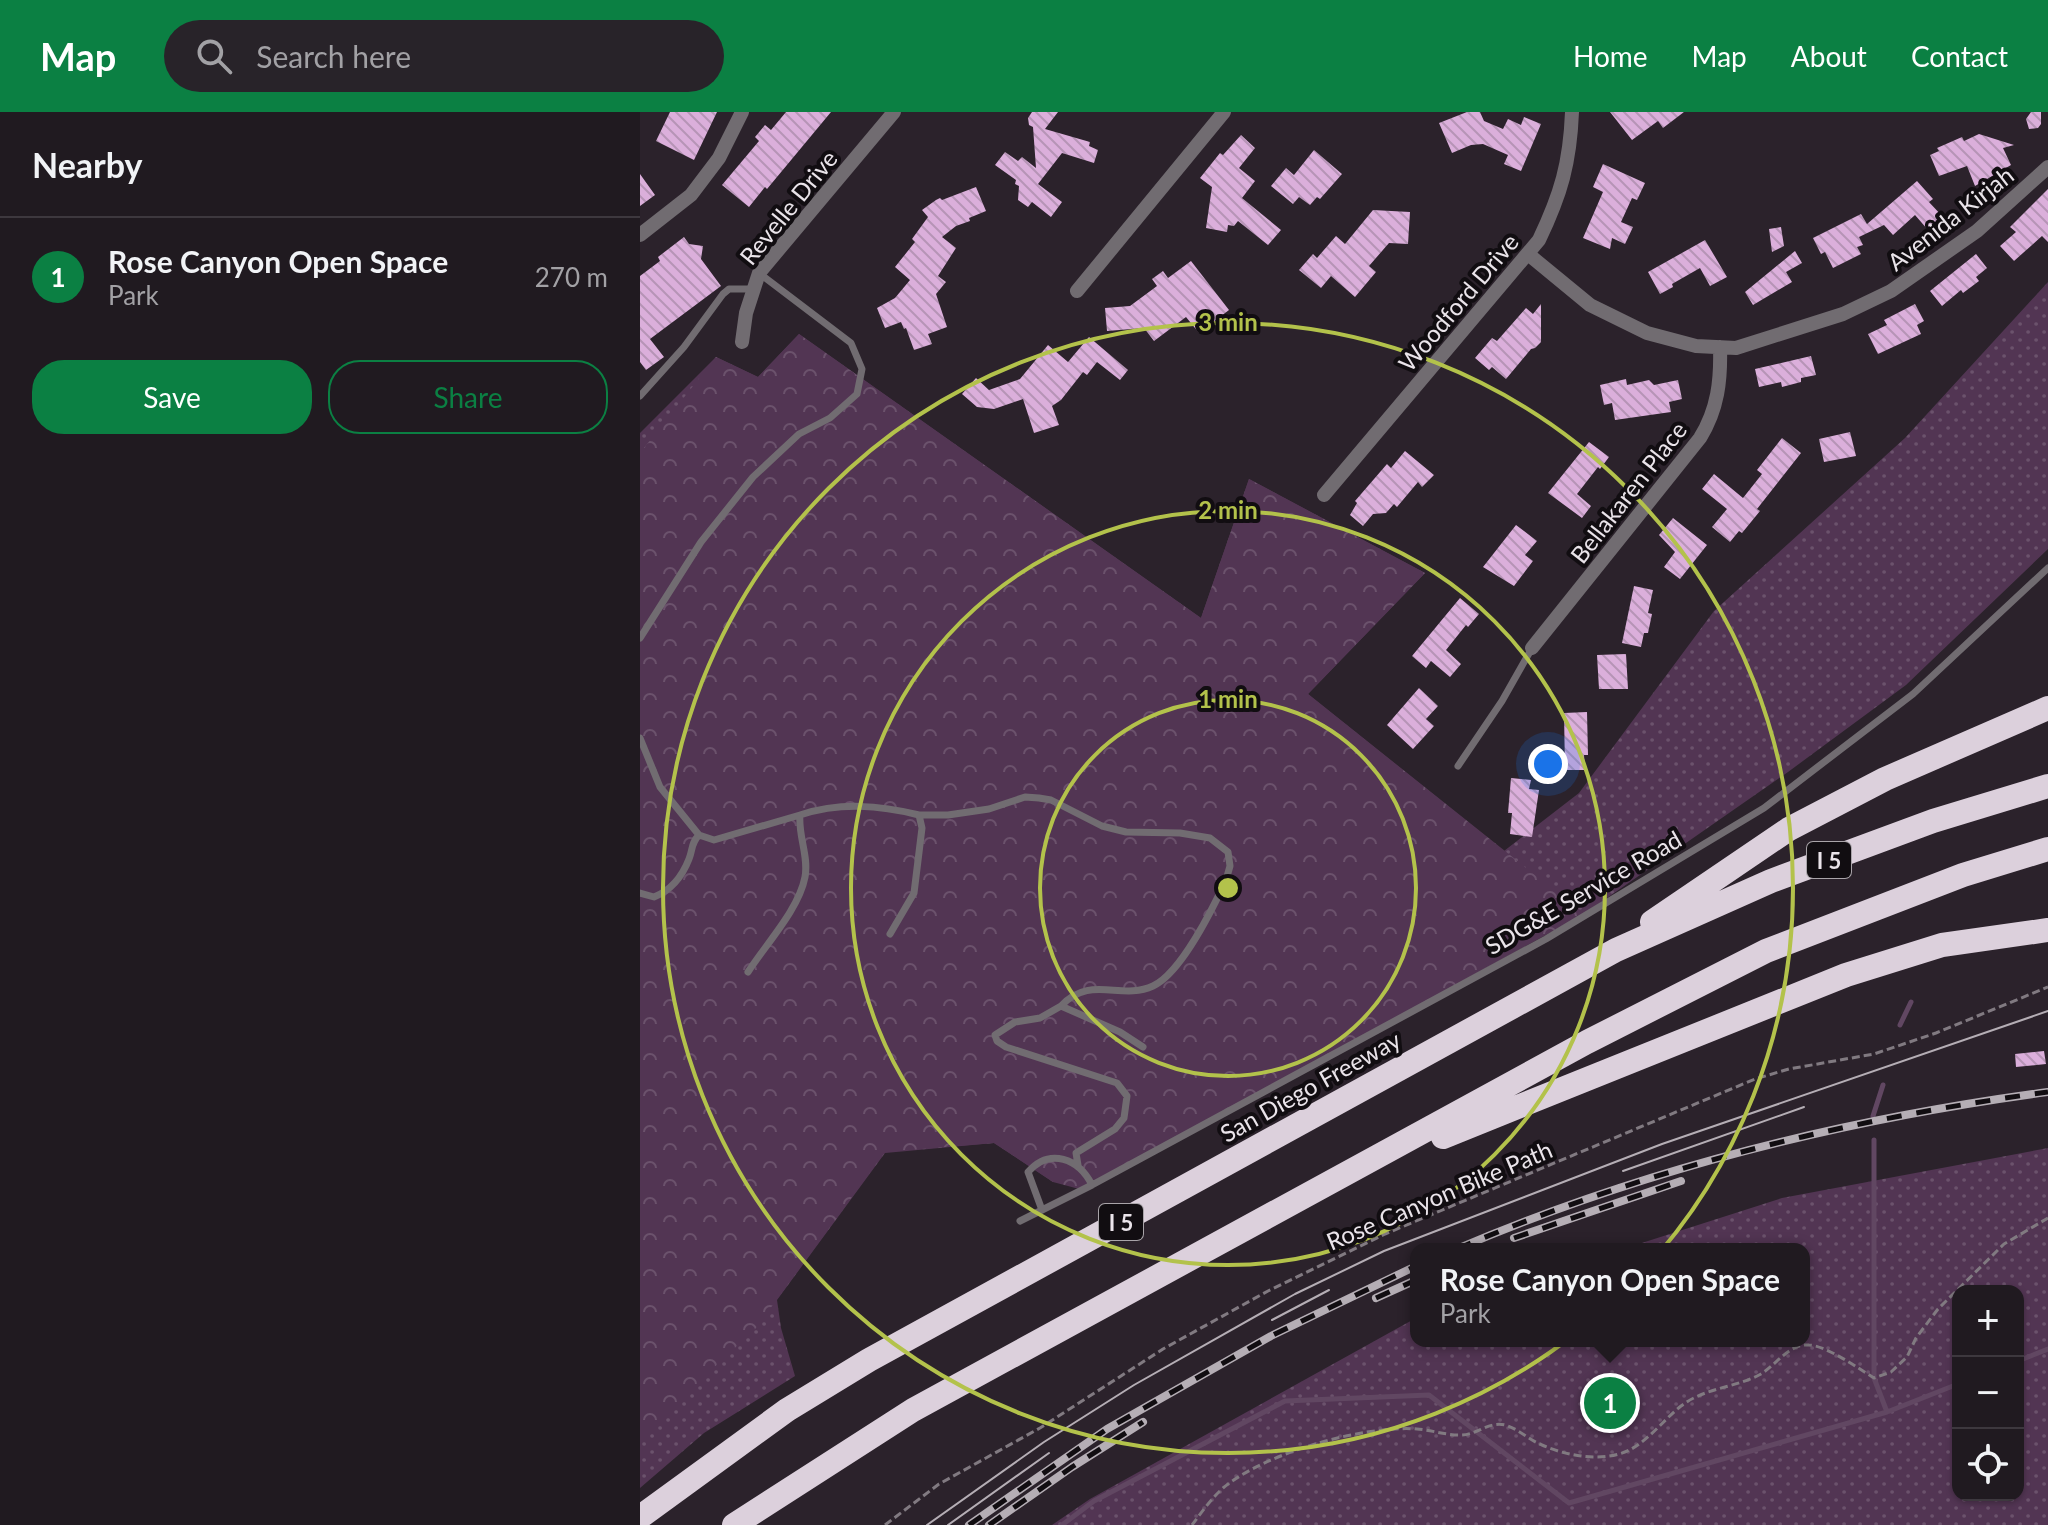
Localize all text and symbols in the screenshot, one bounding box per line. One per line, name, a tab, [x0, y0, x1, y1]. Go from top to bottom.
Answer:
search box	[164, 20, 724, 92]
text: Map	[40, 33, 116, 79]
icon: search	[192, 34, 236, 78]
text: Search here	[256, 38, 411, 74]
text: Home	[1573, 39, 1648, 73]
text: Map	[1692, 39, 1747, 73]
text: About	[1791, 39, 1867, 73]
text: Contact	[1911, 39, 2008, 73]
text: Nearby	[32, 144, 143, 185]
street label: Revelle Drive	[733, 144, 843, 270]
street label: Avenida Kirjah	[1881, 160, 2019, 276]
street label: Woodford Drive	[1392, 227, 1524, 377]
text: Rose Canyon Open Space	[108, 243, 448, 279]
text: 1	[50, 261, 66, 293]
text: 270 m	[535, 261, 608, 293]
text: Park	[108, 279, 159, 311]
text: 3 min	[1198, 307, 1258, 336]
button: Save	[32, 360, 312, 434]
button: Share	[328, 360, 608, 434]
street label: Bellakaren Place	[1564, 415, 1692, 569]
text: 2 min	[1198, 495, 1258, 524]
text: 1 min	[1198, 684, 1258, 713]
your location	[1528, 744, 1568, 784]
street label: SDG&E Service Road	[1480, 824, 1686, 960]
road number: I 5	[1807, 842, 1851, 878]
centre of rings	[1214, 874, 1242, 902]
street label: San Diego Freeway	[1215, 1024, 1406, 1148]
street label: Rose Canyon Bike Path	[1322, 1134, 1556, 1256]
road number: I 5	[1099, 1204, 1143, 1240]
popup	[1410, 1243, 1810, 1347]
text: Rose Canyon Open Space	[1440, 1261, 1780, 1297]
map controls	[1952, 1285, 2024, 1501]
button: +	[1952, 1285, 2024, 1357]
text: Park	[1440, 1297, 1491, 1329]
button: −	[1952, 1357, 2024, 1429]
pin: 1	[1584, 1373, 1636, 1433]
button: locate	[1952, 1429, 2024, 1501]

